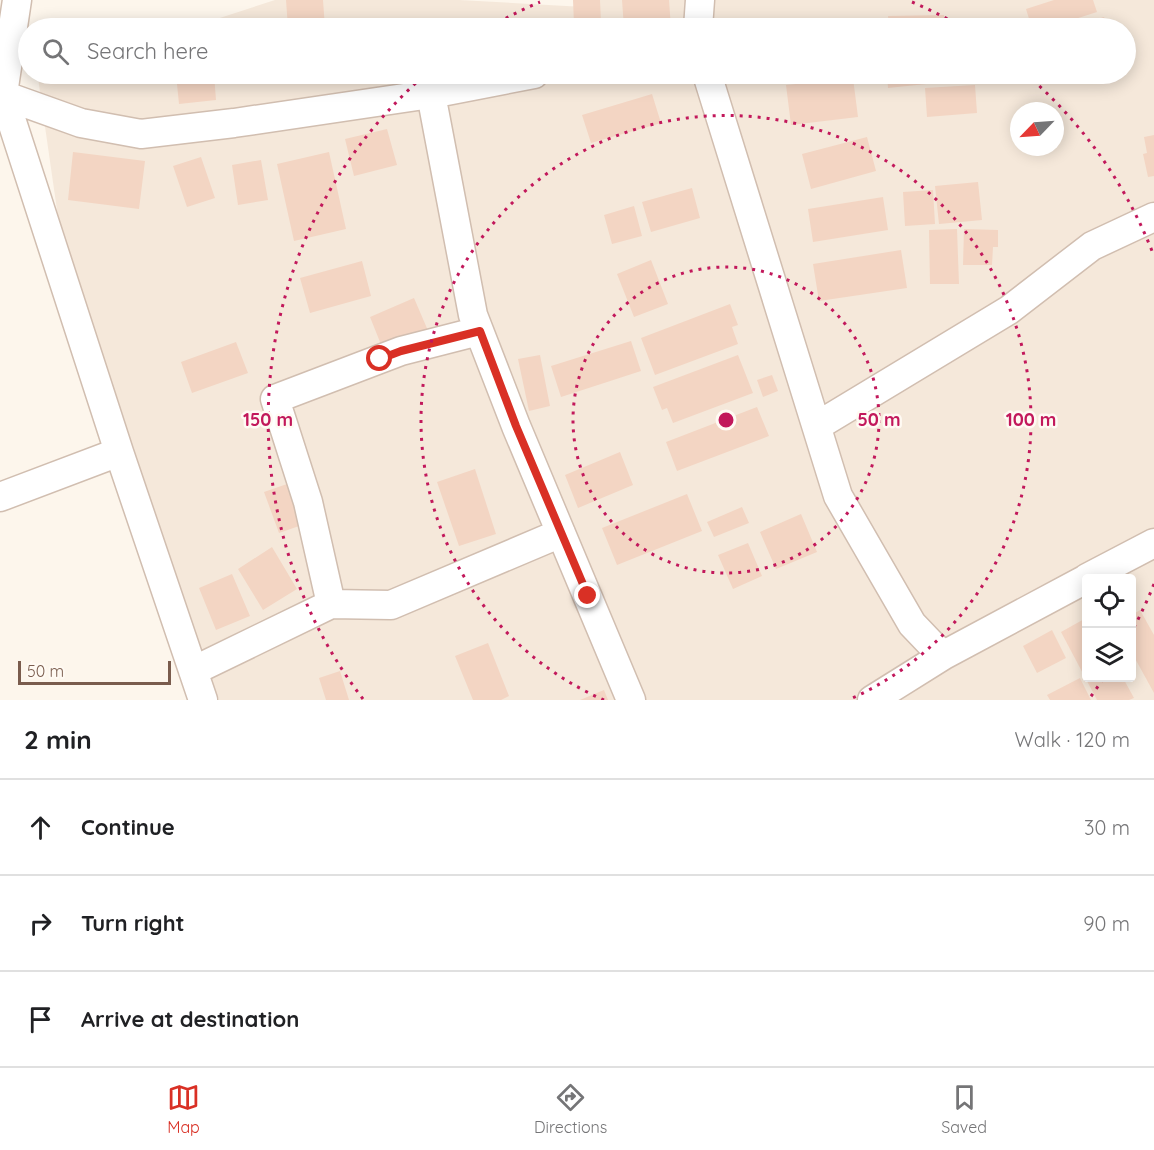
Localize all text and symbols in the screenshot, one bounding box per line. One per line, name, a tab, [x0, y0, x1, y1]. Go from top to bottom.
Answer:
search box	[18, 18, 1136, 84]
icon: search	[39, 35, 72, 68]
text: Search here	[87, 37, 208, 65]
north arrow	[1010, 102, 1064, 156]
route start	[366, 345, 392, 371]
text: 150 m	[243, 408, 293, 431]
text: 50 m	[857, 408, 901, 431]
text: 100 m	[1006, 408, 1056, 431]
centre of rings	[716, 410, 736, 430]
map controls	[1082, 574, 1136, 682]
button: locate	[1082, 574, 1136, 628]
route end	[574, 582, 600, 608]
button: layers	[1082, 628, 1136, 682]
scale bar	[18, 658, 171, 686]
text: 50 m	[27, 661, 64, 681]
text: 2 min	[24, 723, 92, 756]
text: Walk · 120 m	[1015, 727, 1130, 752]
icon: ahead	[24, 811, 57, 844]
text: Continue	[81, 813, 175, 841]
text: 30 m	[1084, 815, 1130, 840]
icon: right	[24, 907, 57, 940]
text: Turn right	[81, 909, 185, 937]
text: 90 m	[1083, 911, 1130, 936]
icon: arrive	[24, 1003, 57, 1036]
text: Arrive at destination	[81, 1005, 299, 1033]
tab: Map	[167, 1081, 200, 1137]
tab: Directions	[534, 1081, 607, 1137]
tab: Saved	[941, 1081, 987, 1137]

